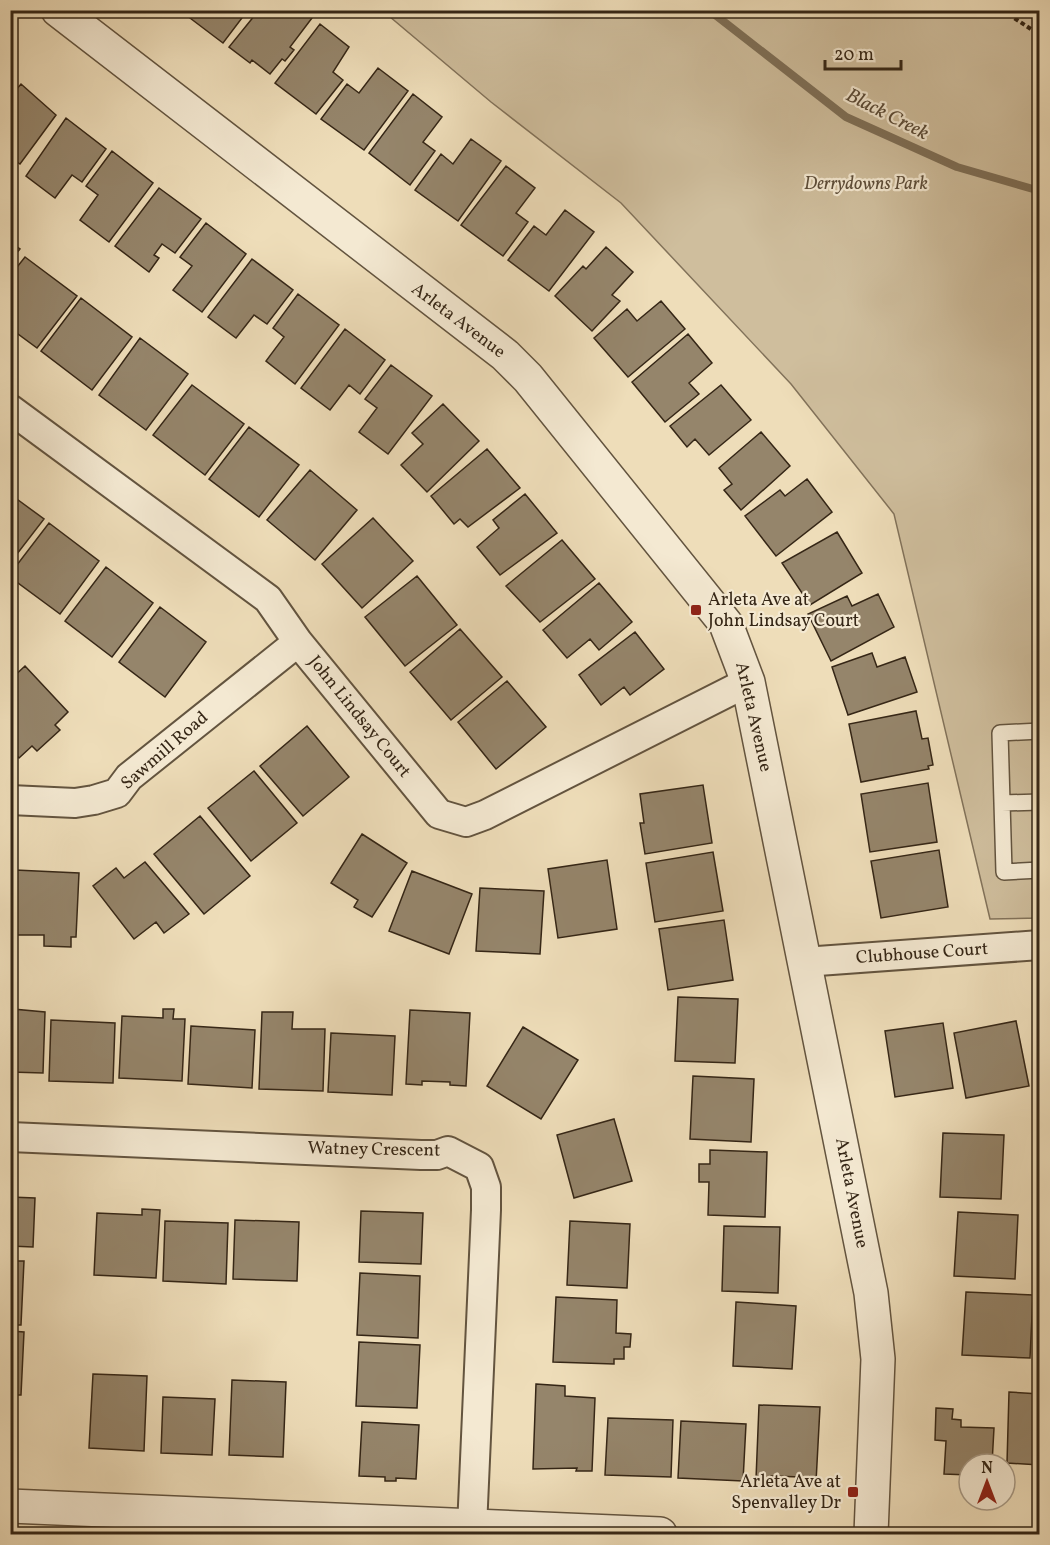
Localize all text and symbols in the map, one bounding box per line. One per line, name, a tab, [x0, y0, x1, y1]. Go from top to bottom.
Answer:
scale bar	[825, 33, 902, 71]
text: 20 m	[834, 43, 874, 68]
water label: Black Creek	[841, 82, 933, 148]
park label: Derrydowns Park	[804, 172, 928, 197]
street label: Arleta Avenue	[406, 277, 510, 365]
place label: Arleta Ave at John Lindsay Court	[708, 588, 859, 634]
marker: Arleta Ave at John Lindsay Court	[689, 603, 703, 617]
street label: John Lindsay Court	[302, 650, 416, 784]
street label: Arleta Avenue	[728, 660, 778, 774]
street label: Sawmill Road	[116, 706, 214, 796]
street label: Clubhouse Court	[855, 937, 989, 971]
street label: Watney Crescent	[307, 1136, 441, 1164]
street label: Arleta Avenue	[828, 1136, 874, 1250]
north arrow	[957, 1452, 1017, 1512]
text: N	[981, 1458, 993, 1480]
place label: Arleta Ave at Spenvalley Dr	[731, 1470, 841, 1516]
marker: Arleta Ave at Spenvalley Dr	[846, 1485, 860, 1499]

